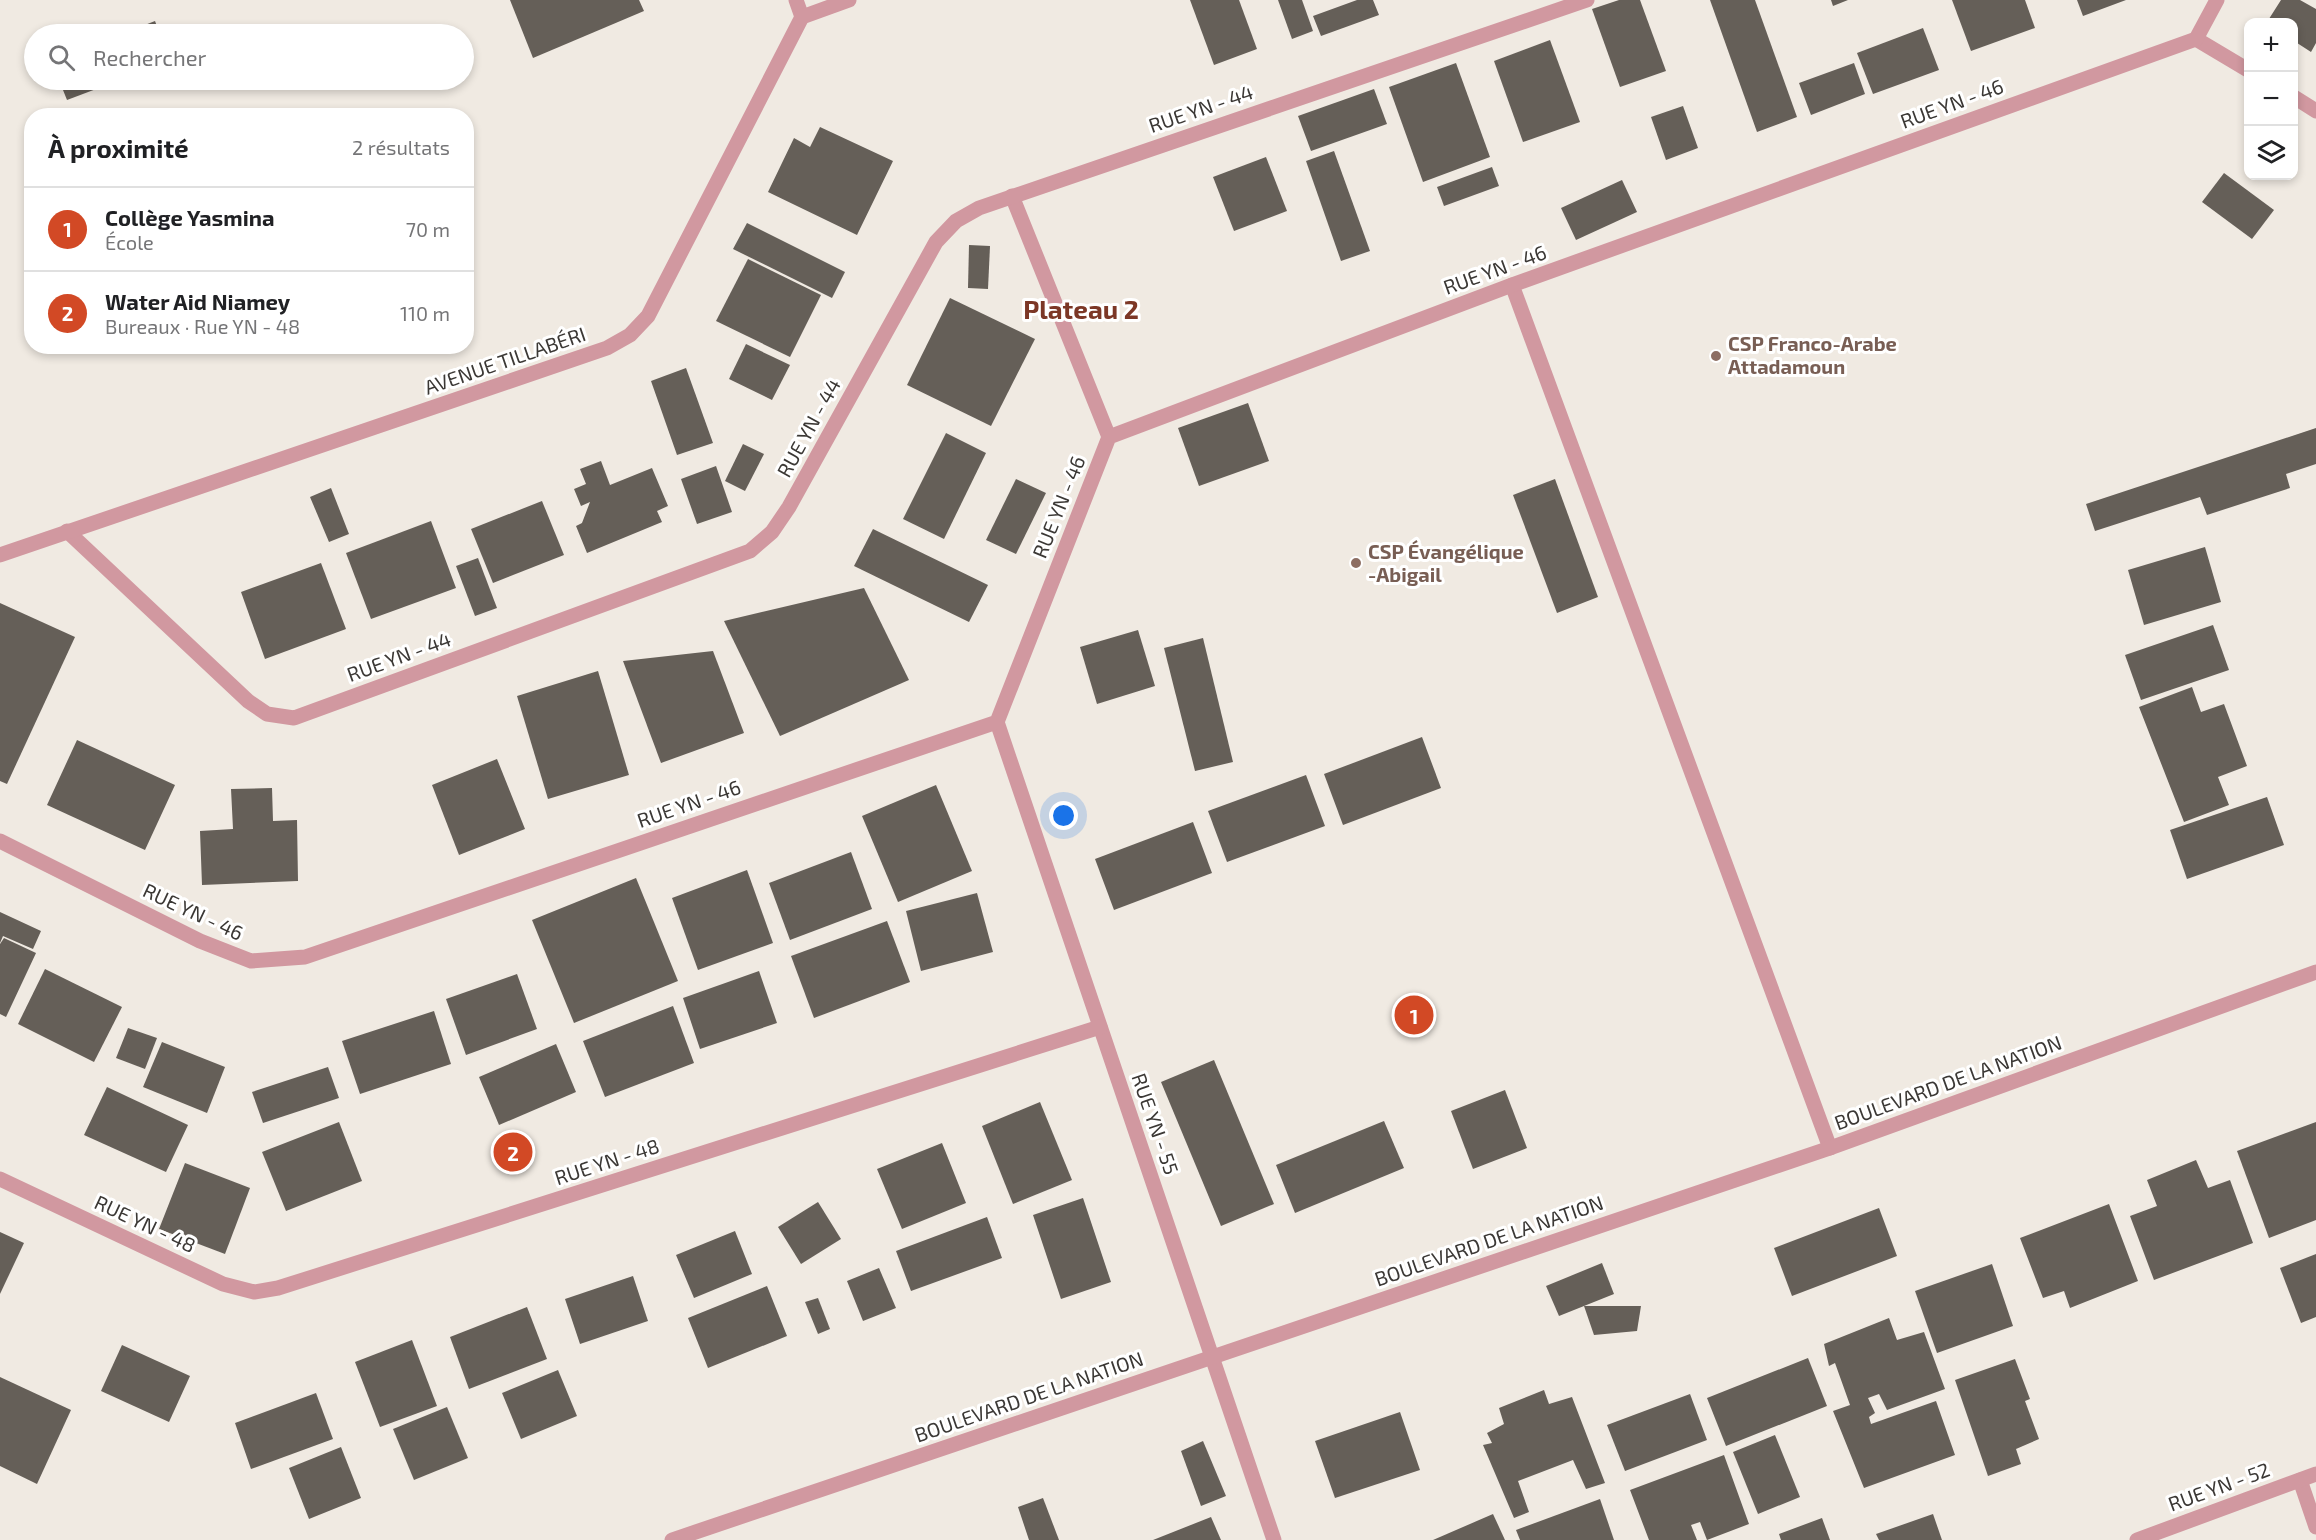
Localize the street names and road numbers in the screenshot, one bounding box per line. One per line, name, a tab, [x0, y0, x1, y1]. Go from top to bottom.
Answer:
street label: RUE YN - 46	[1897, 73, 2006, 133]
street label: RUE YN - 44	[1145, 79, 1256, 137]
street label: RUE YN - 46	[1440, 239, 1549, 299]
street label: AVENUE TILLABÉRI	[421, 321, 588, 399]
street label: RUE YN - 44	[771, 374, 845, 481]
street label: RUE YN - 46	[1027, 452, 1089, 561]
street label: RUE YN - 44	[343, 626, 454, 686]
street label: RUE YN - 46	[634, 774, 744, 832]
street label: RUE YN - 46	[139, 877, 247, 945]
street label: BOULEVARD DE LA NATION	[1831, 1030, 2064, 1134]
street label: RUE YN - 55	[1127, 1070, 1184, 1178]
street label: RUE YN - 48	[551, 1133, 662, 1189]
street label: RUE YN - 48	[91, 1189, 200, 1257]
street label: BOULEVARD DE LA NATION	[1371, 1190, 1606, 1290]
street label: BOULEVARD DE LA NATION	[911, 1346, 1146, 1446]
street label: RUE YN - 52	[2165, 1457, 2273, 1515]

